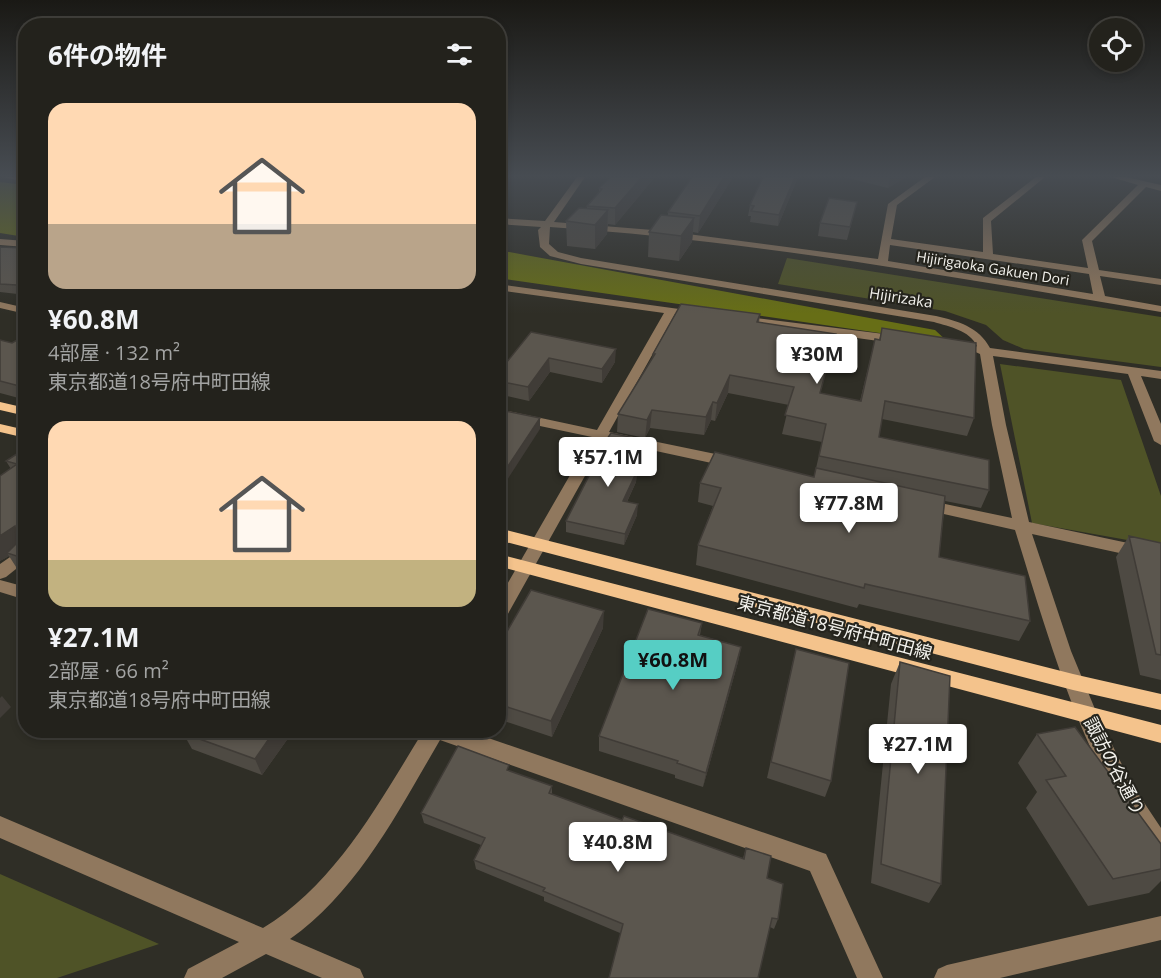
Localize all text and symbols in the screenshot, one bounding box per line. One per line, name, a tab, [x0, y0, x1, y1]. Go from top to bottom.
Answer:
map controls	[1089, 18, 1143, 72]
button: locate	[1089, 18, 1143, 72]
text: 6件の物件	[48, 37, 167, 73]
icon: filters	[443, 38, 476, 71]
icon: home	[208, 142, 316, 250]
street label: Hijirigaoka Gakuen Dori	[915, 247, 1071, 289]
street label: Hijirizaka	[868, 282, 934, 312]
text: ¥60.8M	[48, 301, 139, 337]
pin: ¥30M	[781, 334, 853, 385]
text: 4部屋 · 132 m²	[48, 339, 180, 366]
text: ¥30M	[790, 340, 844, 367]
text: 東京都道18号府中町田線	[48, 368, 271, 395]
pin: ¥57.1M	[559, 437, 657, 488]
text: ¥57.1M	[573, 443, 643, 470]
icon: home	[208, 460, 316, 568]
pin: ¥77.8M	[800, 483, 898, 534]
text: ¥77.8M	[814, 489, 884, 516]
street label: 東京都道18号府中町田線	[735, 589, 935, 665]
text: ¥27.1M	[48, 619, 139, 655]
pin: ¥60.8M	[624, 640, 722, 691]
text: ¥60.8M	[638, 646, 708, 673]
text: 2部屋 · 66 m²	[48, 657, 169, 684]
text: 東京都道18号府中町田線	[48, 686, 271, 713]
street label: 諏訪の谷通り	[1079, 713, 1151, 819]
pin: ¥27.1M	[869, 724, 967, 775]
text: ¥27.1M	[883, 730, 953, 757]
pin: ¥40.8M	[569, 822, 667, 873]
text: ¥40.8M	[583, 828, 653, 855]

